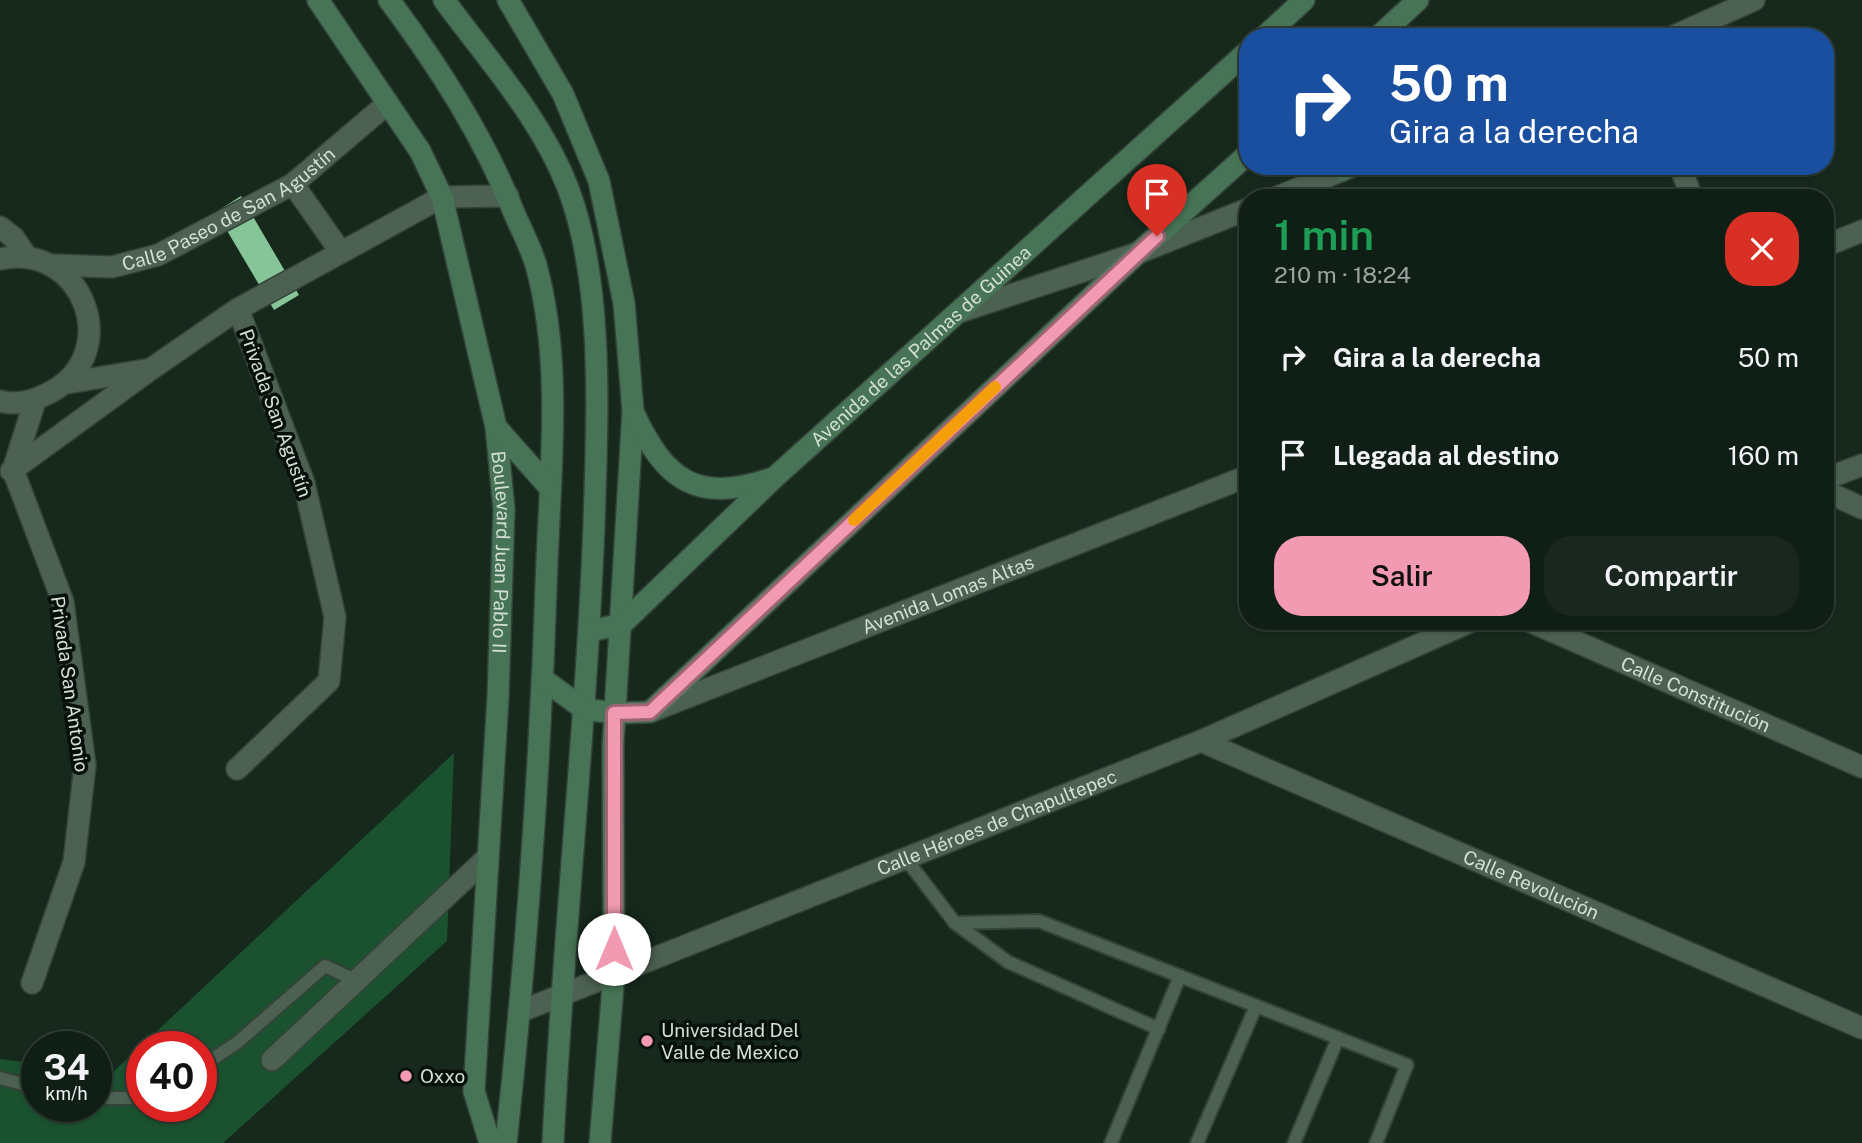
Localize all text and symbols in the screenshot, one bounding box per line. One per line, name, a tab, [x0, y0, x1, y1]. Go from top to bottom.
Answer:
text: 50 m	[1389, 54, 1509, 112]
icon: right	[1274, 56, 1365, 147]
text: Gira a la derecha	[1389, 113, 1639, 150]
street label: Calle Paseo de San Agustín	[119, 142, 339, 275]
pin	[1127, 164, 1187, 236]
icon: arrive	[1138, 175, 1176, 213]
text: 1 min	[1274, 210, 1374, 259]
button: close	[1725, 212, 1799, 286]
street label: Avenida de las Palmas de Guinea	[806, 241, 1035, 451]
text: 210 m · 18:24	[1274, 261, 1411, 288]
street label: Privada San Agustín	[235, 326, 317, 500]
icon: right	[1274, 338, 1312, 376]
text: Gira a la derecha	[1333, 342, 1541, 373]
text: 50 m	[1738, 342, 1799, 373]
icon: arrive	[1274, 436, 1312, 474]
text: Llegada al destino	[1333, 440, 1559, 471]
text: 160 m	[1728, 440, 1799, 471]
street label: Boulevard Juan Pablo II	[487, 450, 515, 654]
button: Salir	[1274, 536, 1530, 616]
button: Compartir	[1544, 536, 1799, 616]
street label: Avenida Lomas Altas	[859, 551, 1037, 638]
street label: Privada San Antonio	[47, 595, 93, 773]
street label: Calle Constitución	[1618, 652, 1774, 736]
street label: Calle Héroes de Chapultepec	[874, 765, 1120, 880]
street label: Calle Revolución	[1460, 845, 1603, 924]
position arrow	[577, 912, 651, 986]
place label: Universidad Del Valle de Mexico	[661, 1019, 799, 1063]
speed limit sign: 40	[126, 1031, 217, 1122]
marker: Universidad Del Valle de Mexico	[639, 1033, 655, 1049]
text: 34	[43, 1047, 90, 1088]
place label: Oxxo	[420, 1065, 465, 1087]
marker: Oxxo	[398, 1068, 414, 1084]
text: km/h	[45, 1083, 88, 1104]

